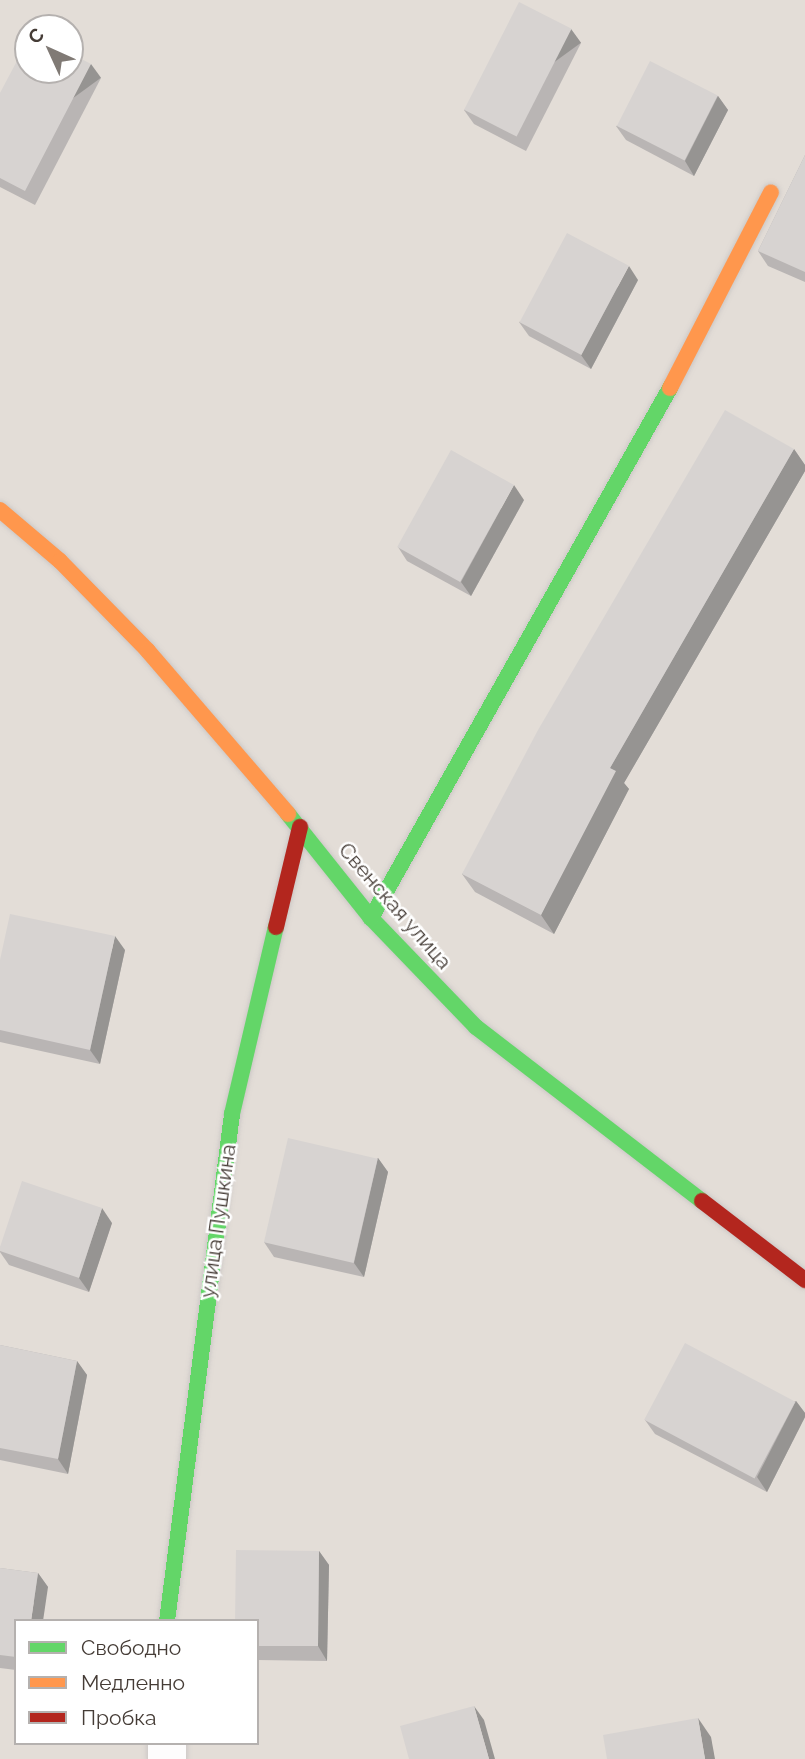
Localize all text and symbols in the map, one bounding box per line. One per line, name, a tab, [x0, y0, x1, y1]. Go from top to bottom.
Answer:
north arrow	[14, 14, 84, 84]
text: С	[23, 23, 48, 48]
street label: Свенская улица	[333, 837, 457, 975]
street label: улица Пушкина	[195, 1143, 241, 1299]
legend	[14, 1619, 259, 1745]
text: Свободно	[81, 1635, 181, 1660]
text: Медленно	[81, 1670, 185, 1695]
text: Пробка	[81, 1705, 157, 1730]

